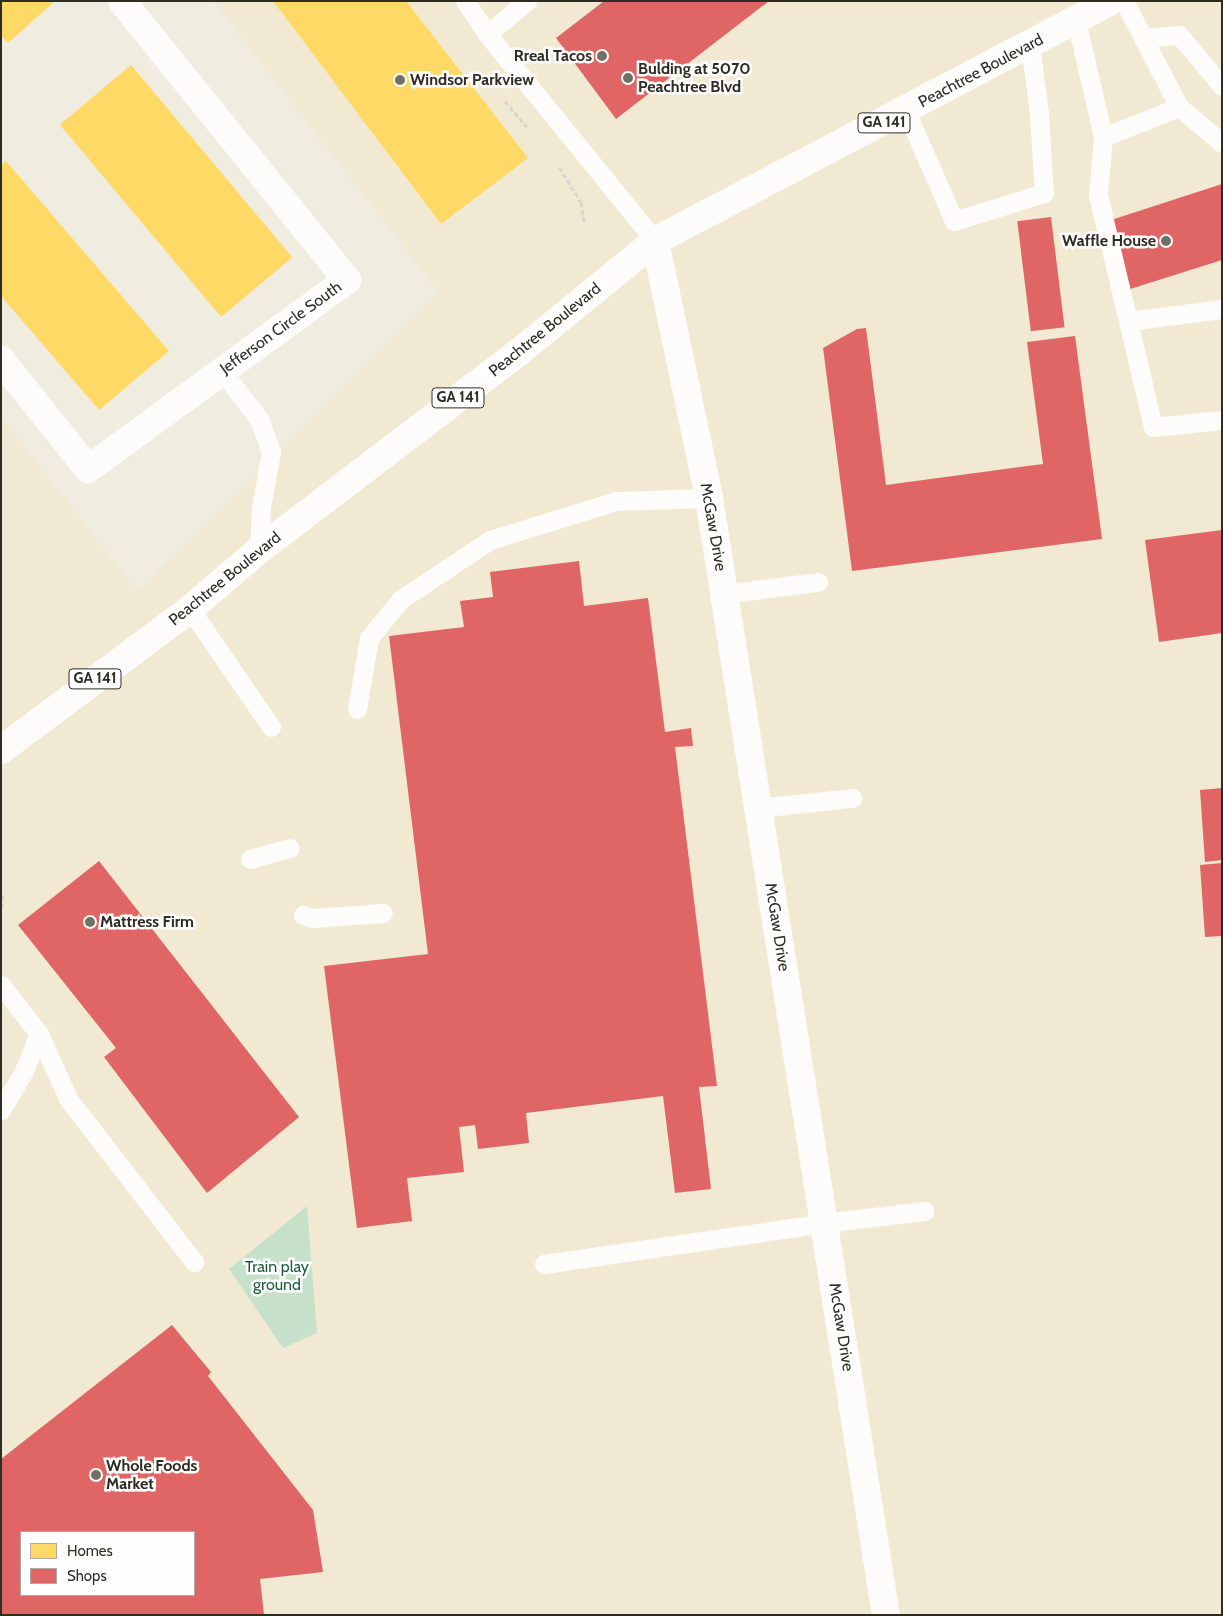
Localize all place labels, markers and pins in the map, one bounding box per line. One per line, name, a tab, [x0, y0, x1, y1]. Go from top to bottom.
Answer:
place label: Rreal Tacos	[514, 46, 592, 66]
marker: Rreal Tacos	[596, 50, 608, 62]
place label: Bulding at 5070 Peachtree Blvd	[638, 59, 750, 97]
place label: Windsor Parkview	[410, 70, 534, 90]
marker: Bulding at 5070 Peachtree Blvd	[622, 72, 634, 84]
marker: Windsor Parkview	[394, 74, 406, 86]
place label: Waffle House	[1062, 231, 1156, 251]
marker: Waffle House	[1160, 235, 1172, 247]
place label: Mattress Firm	[100, 912, 194, 932]
marker: Mattress Firm	[84, 916, 96, 928]
place label: Whole Foods Market	[106, 1456, 197, 1494]
marker: Whole Foods Market	[90, 1469, 102, 1481]

